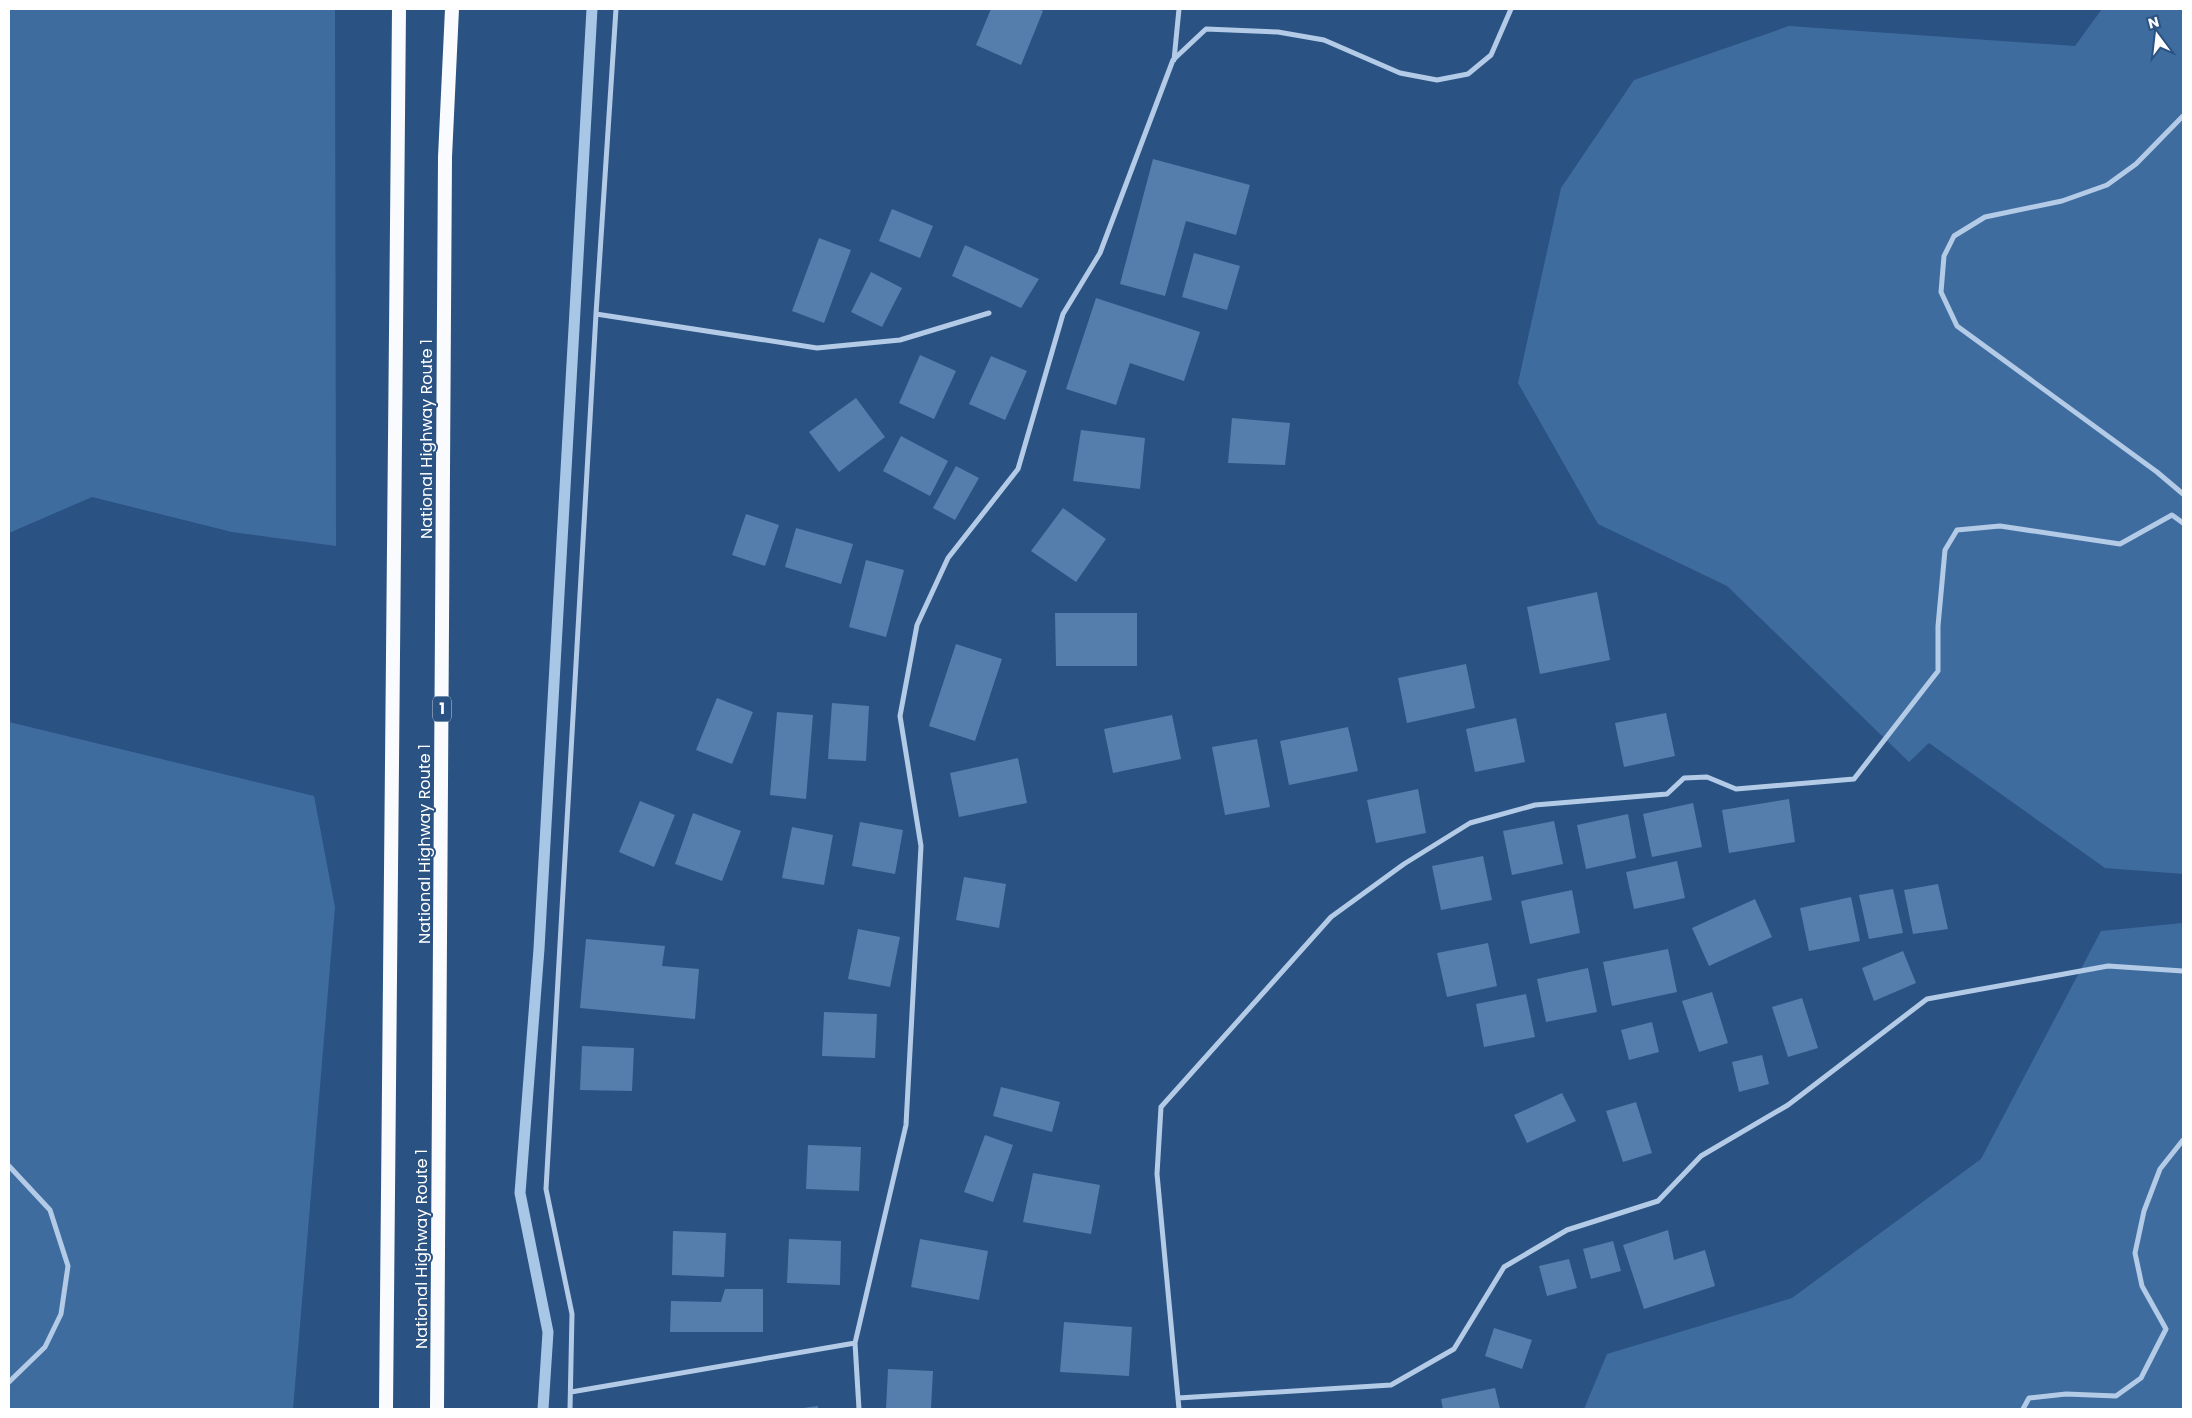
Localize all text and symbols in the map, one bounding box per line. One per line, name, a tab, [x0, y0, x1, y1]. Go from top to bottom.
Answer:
north arrow	[2132, 10, 2182, 60]
text: N	[2146, 11, 2161, 33]
street label: National Highway Route 1	[415, 339, 438, 539]
road number: 1	[433, 696, 451, 722]
street label: National Highway Route 1	[413, 744, 436, 944]
street label: National Highway Route 1	[410, 1149, 433, 1349]

